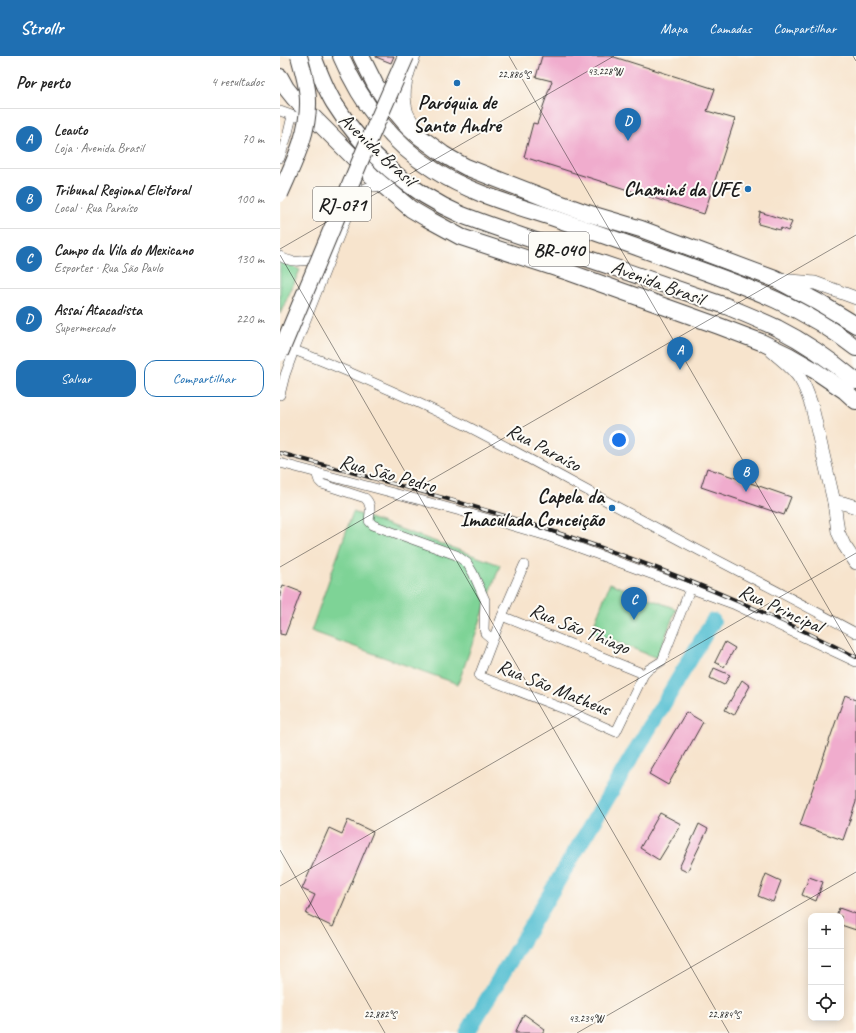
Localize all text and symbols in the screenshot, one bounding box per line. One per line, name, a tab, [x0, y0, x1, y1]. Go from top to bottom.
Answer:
text: Strollr	[20, 16, 63, 40]
text: Mapa	[660, 20, 687, 37]
text: Camadas	[709, 20, 752, 37]
text: Compartilhar	[774, 20, 836, 37]
text: 43.228°W	[588, 65, 624, 78]
text: 22.886°S	[498, 68, 532, 81]
text: Por perto	[16, 72, 70, 93]
text: 4 resultados	[211, 74, 264, 90]
marker: Paróquia de Santo Andre	[452, 78, 462, 88]
place label: Paróquia de Santo Andre	[413, 90, 502, 138]
street label: Avenida Brasil	[334, 107, 424, 194]
pin: D	[615, 108, 641, 141]
text: Leauto	[54, 121, 88, 140]
text: A	[26, 131, 32, 147]
text: 70 m	[242, 131, 264, 147]
text: Loja · Avenida Brasil	[54, 140, 144, 156]
place label: Chaminé da UFE	[624, 177, 744, 202]
text: Tribunal Regional Eleitoral	[54, 181, 190, 200]
marker: Chaminé da UFE	[743, 184, 753, 194]
road number: RJ-071	[313, 187, 371, 221]
text: B	[26, 191, 32, 207]
text: 100 m	[236, 191, 264, 207]
text: Local · Rua Paraíso	[54, 200, 137, 216]
road number: BR-040	[529, 232, 589, 266]
text: Campo da Vila do Mexicano	[54, 241, 193, 260]
text: C	[26, 251, 32, 267]
text: 130 m	[236, 251, 264, 267]
street label: Avenida Brasil	[608, 254, 711, 312]
text: Esportes · Rua São Paulo	[54, 260, 163, 276]
text: Assaí Atacadista	[54, 301, 142, 320]
text: D	[25, 311, 33, 327]
text: 220 m	[236, 311, 264, 327]
text: Supermercado	[54, 320, 115, 336]
pin: A	[667, 337, 693, 370]
button: Salvar	[16, 360, 136, 397]
button: Compartilhar	[144, 360, 264, 397]
street label: Rua Paraíso	[502, 418, 586, 478]
your location	[609, 430, 629, 450]
street label: Rua São Pedro	[337, 449, 440, 499]
pin: B	[733, 459, 759, 492]
place label: Capela da Imaculada Conceição	[460, 484, 606, 532]
marker: Capela da Imaculada Conceição	[607, 503, 617, 513]
street label: Rua Principal	[735, 578, 830, 640]
pin: C	[621, 587, 647, 620]
street label: Rua São Thiago	[526, 597, 634, 660]
street label: Rua São Matheus	[494, 653, 616, 722]
map controls	[808, 913, 844, 1021]
button: +	[808, 913, 844, 949]
button: −	[808, 949, 844, 985]
button: locate	[808, 985, 844, 1021]
text: 22.882°S	[364, 1008, 398, 1021]
text: 22.884°S	[708, 1008, 742, 1021]
text: 43.234°W	[569, 1012, 605, 1025]

